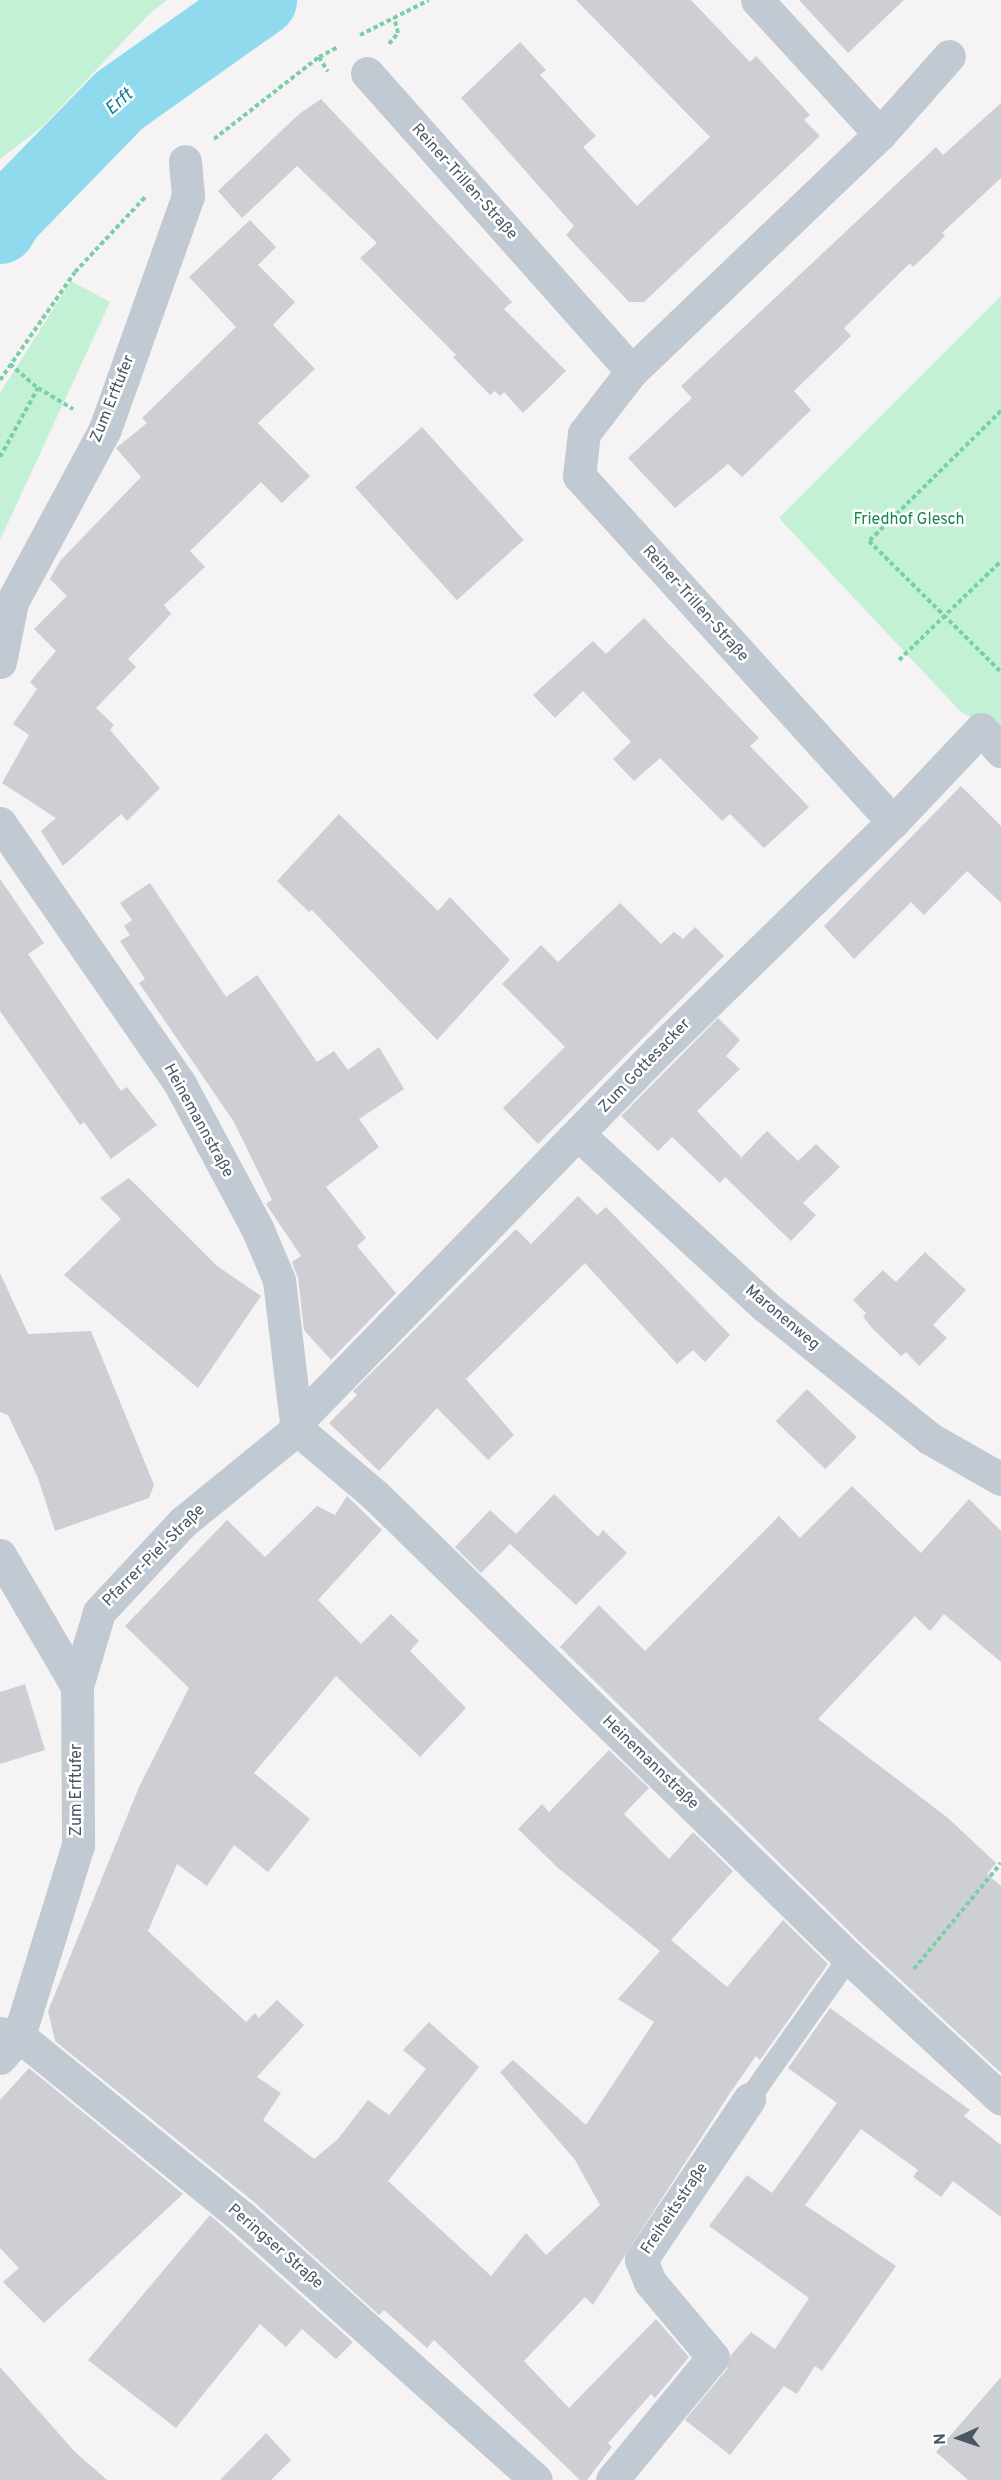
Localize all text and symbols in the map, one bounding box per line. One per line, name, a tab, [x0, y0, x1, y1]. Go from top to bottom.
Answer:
water label: Erft	[102, 85, 138, 121]
street label: Reiner-Trillen-Straße	[407, 120, 521, 244]
street label: Zum Erftufer	[87, 352, 139, 446]
park label: Friedhof Glesch	[853, 510, 965, 530]
street label: Reiner-Trillen-Straße	[638, 542, 752, 666]
street label: Zum Gottesacker	[595, 1015, 695, 1117]
street label: Heinemannstraße	[159, 1061, 237, 1181]
street label: Maronenweg	[741, 1281, 823, 1355]
street label: Pfarrer-Piel-Straße	[99, 1501, 209, 1611]
street label: Heinemannstraße	[598, 1712, 702, 1814]
street label: Zum Erftufer	[67, 1744, 87, 1836]
street label: Freiheitsstraße	[637, 2160, 713, 2258]
street label: Peringser Straße	[223, 2200, 327, 2294]
north arrow	[929, 2408, 989, 2468]
text: N	[931, 2433, 951, 2445]

